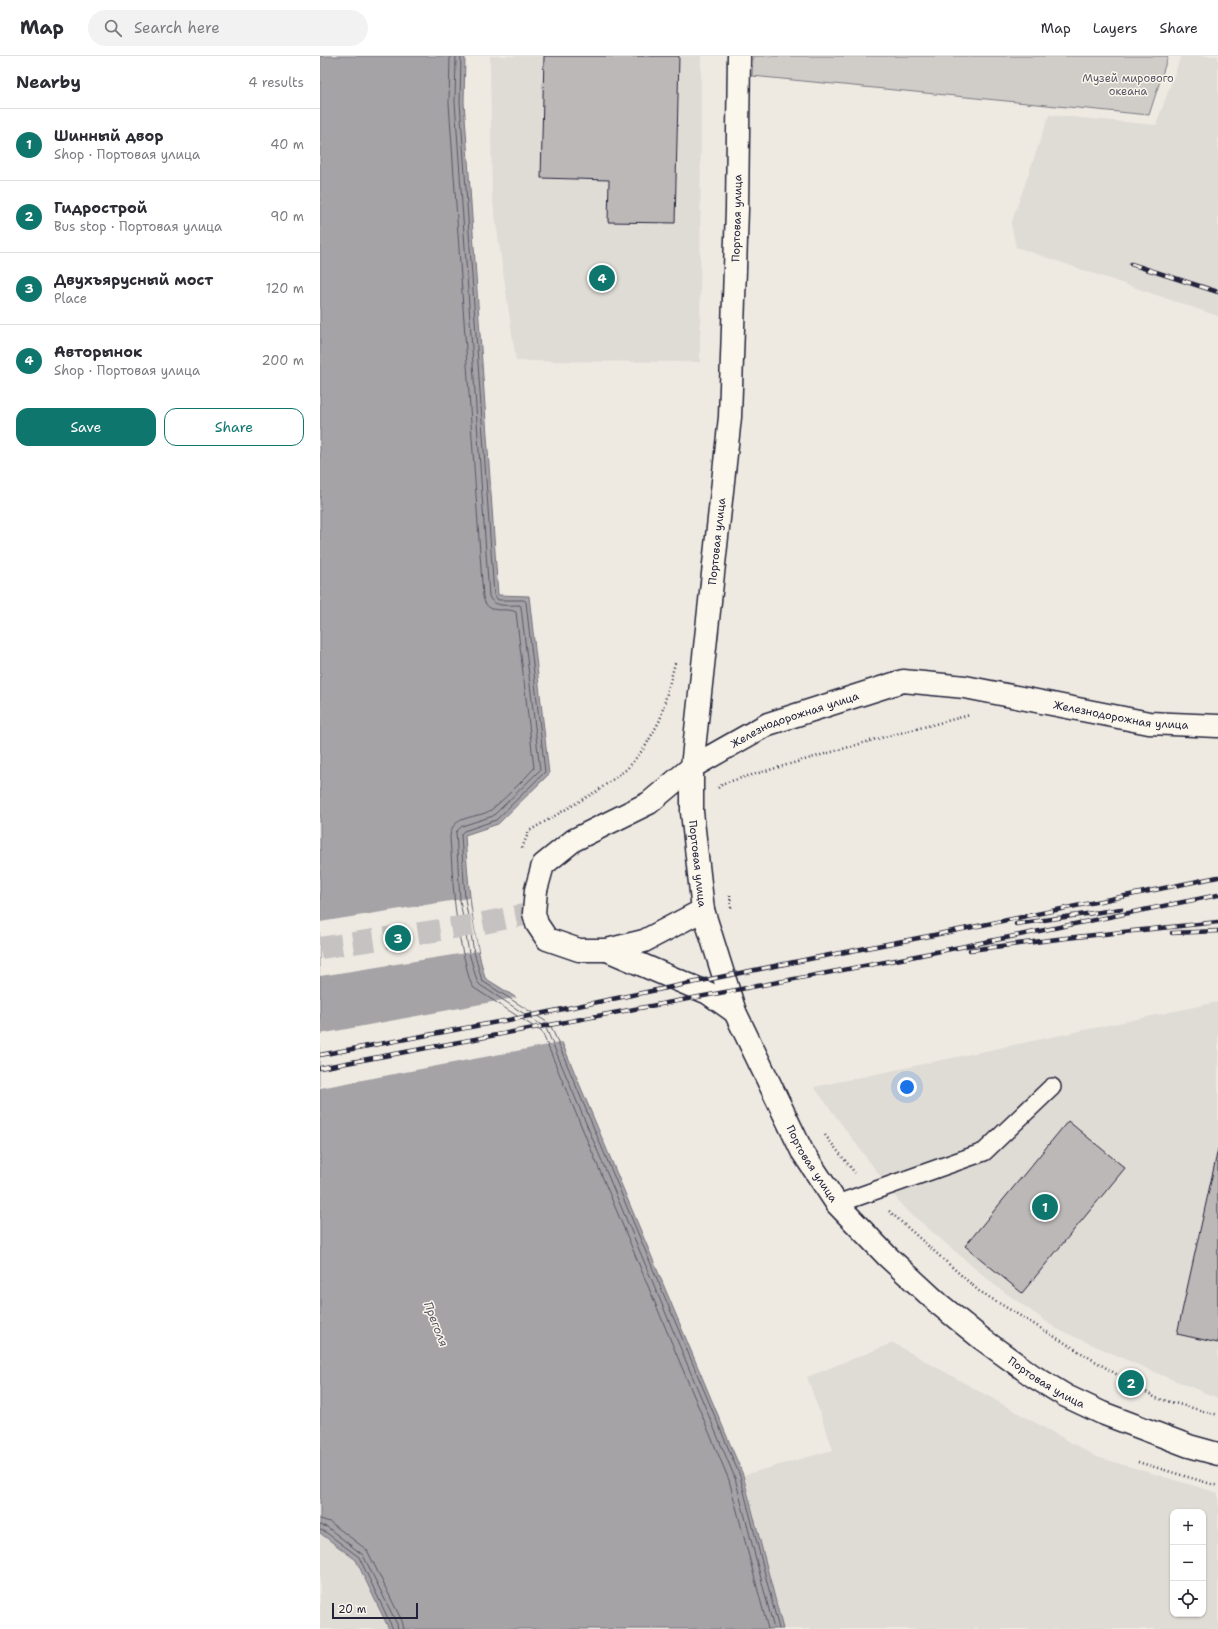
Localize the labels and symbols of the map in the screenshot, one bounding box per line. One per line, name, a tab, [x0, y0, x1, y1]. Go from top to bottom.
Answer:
park label: Музей мирового океана	[1082, 71, 1174, 99]
street label: Портовая улица	[728, 174, 745, 262]
pin: 4	[589, 263, 615, 293]
street label: Портовая улица	[704, 497, 729, 586]
street label: Железнодорожная улица	[728, 688, 861, 751]
street label: Железнодорожная улица	[1052, 697, 1189, 732]
street label: Портовая улица	[685, 819, 710, 908]
pin: 3	[385, 923, 411, 953]
your location	[897, 1077, 917, 1097]
street label: Портовая улица	[783, 1123, 841, 1205]
pin: 1	[1032, 1192, 1058, 1222]
water label: Преголя	[420, 1299, 452, 1349]
street label: Портовая улица	[1005, 1353, 1087, 1411]
pin: 2	[1118, 1368, 1144, 1398]
scale bar	[332, 1601, 418, 1620]

